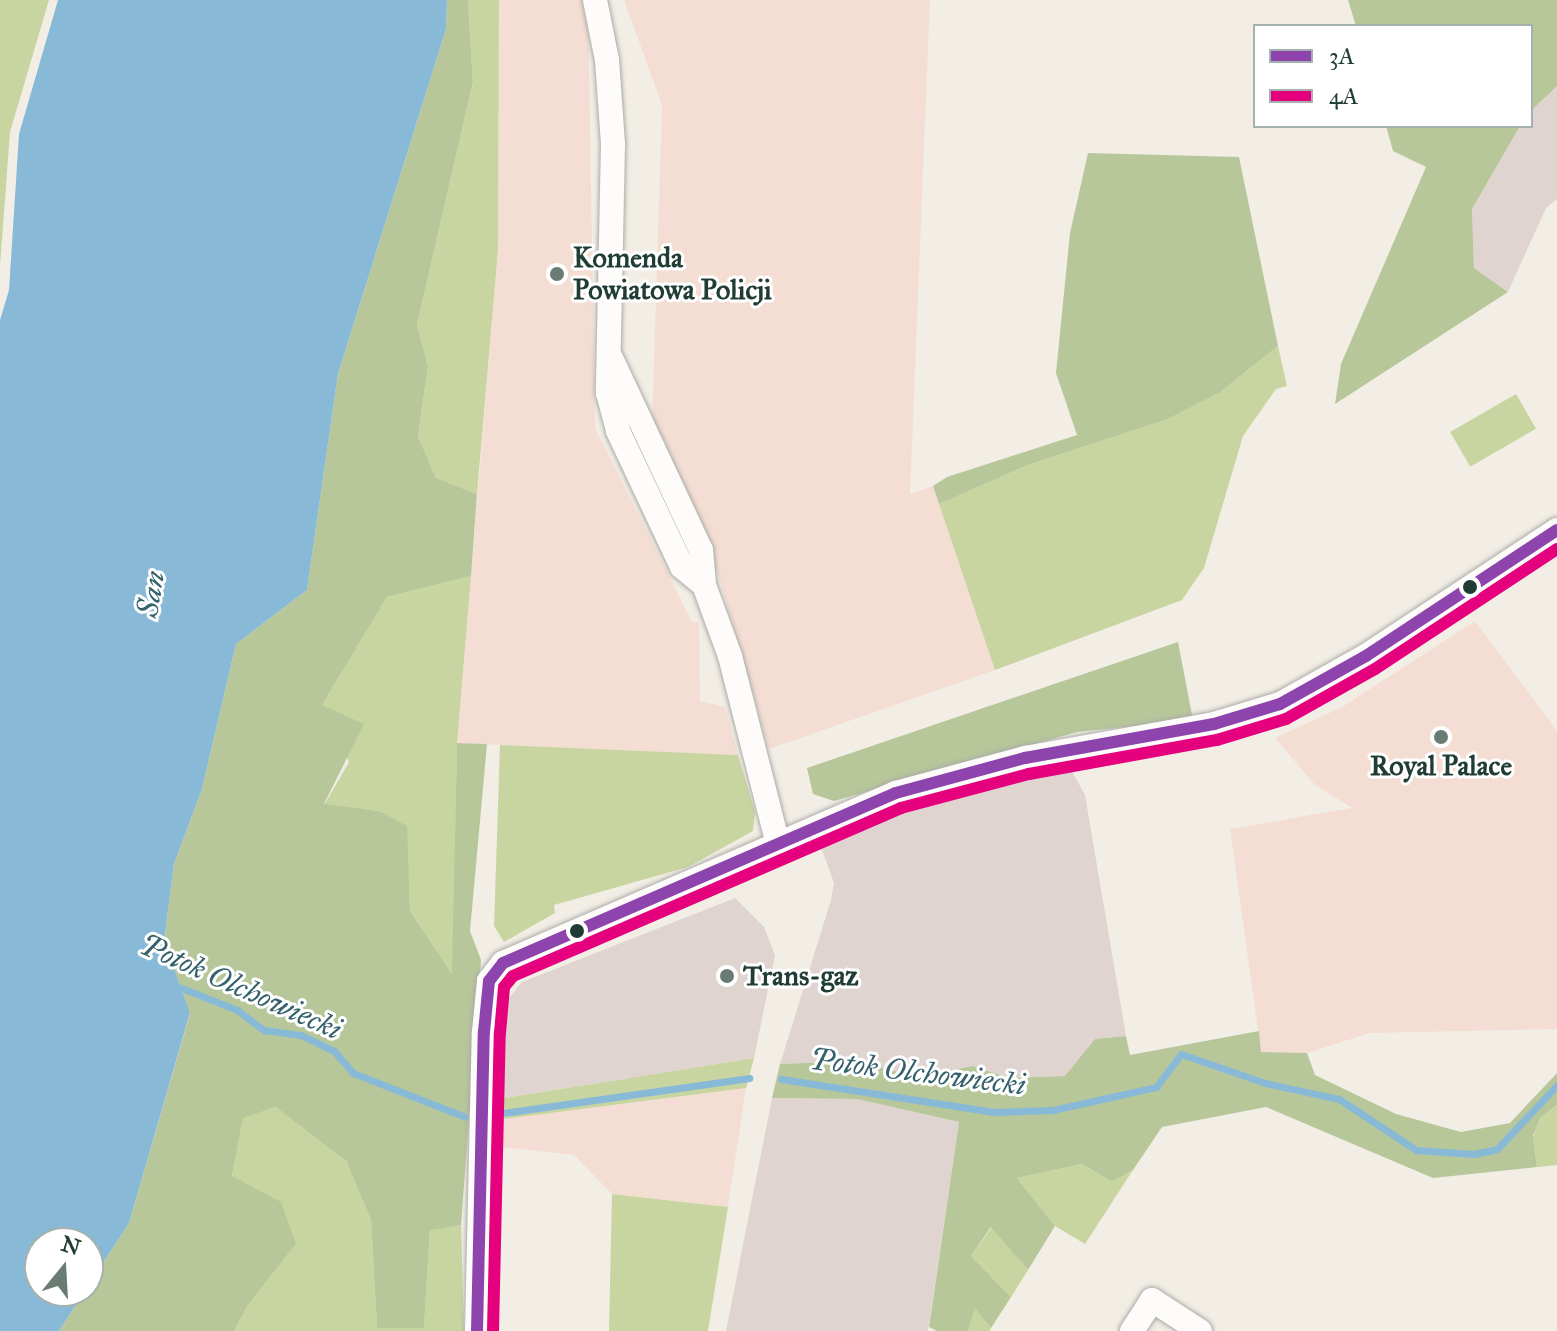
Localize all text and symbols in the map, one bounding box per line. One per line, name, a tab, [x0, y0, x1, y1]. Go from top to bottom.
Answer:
legend	[1253, 24, 1533, 128]
text: 3A	[1329, 41, 1355, 71]
text: 4A	[1329, 81, 1359, 111]
place label: Komenda Powiatowa Policji	[573, 241, 772, 307]
marker: Komenda Powiatowa Policji	[548, 265, 566, 283]
water label: San	[129, 568, 173, 620]
unlabelled marker	[1462, 579, 1478, 595]
marker: Royal Palace	[1432, 728, 1450, 746]
place label: Royal Palace	[1370, 749, 1512, 783]
unlabelled marker	[569, 923, 585, 939]
water label: Potok Olchowiecki	[135, 926, 347, 1048]
place label: Trans-gaz	[743, 959, 859, 993]
marker: Trans-gaz	[718, 967, 736, 985]
water label: Potok Olchowiecki	[808, 1041, 1028, 1103]
north arrow	[24, 1227, 104, 1307]
text: N	[58, 1230, 84, 1261]

